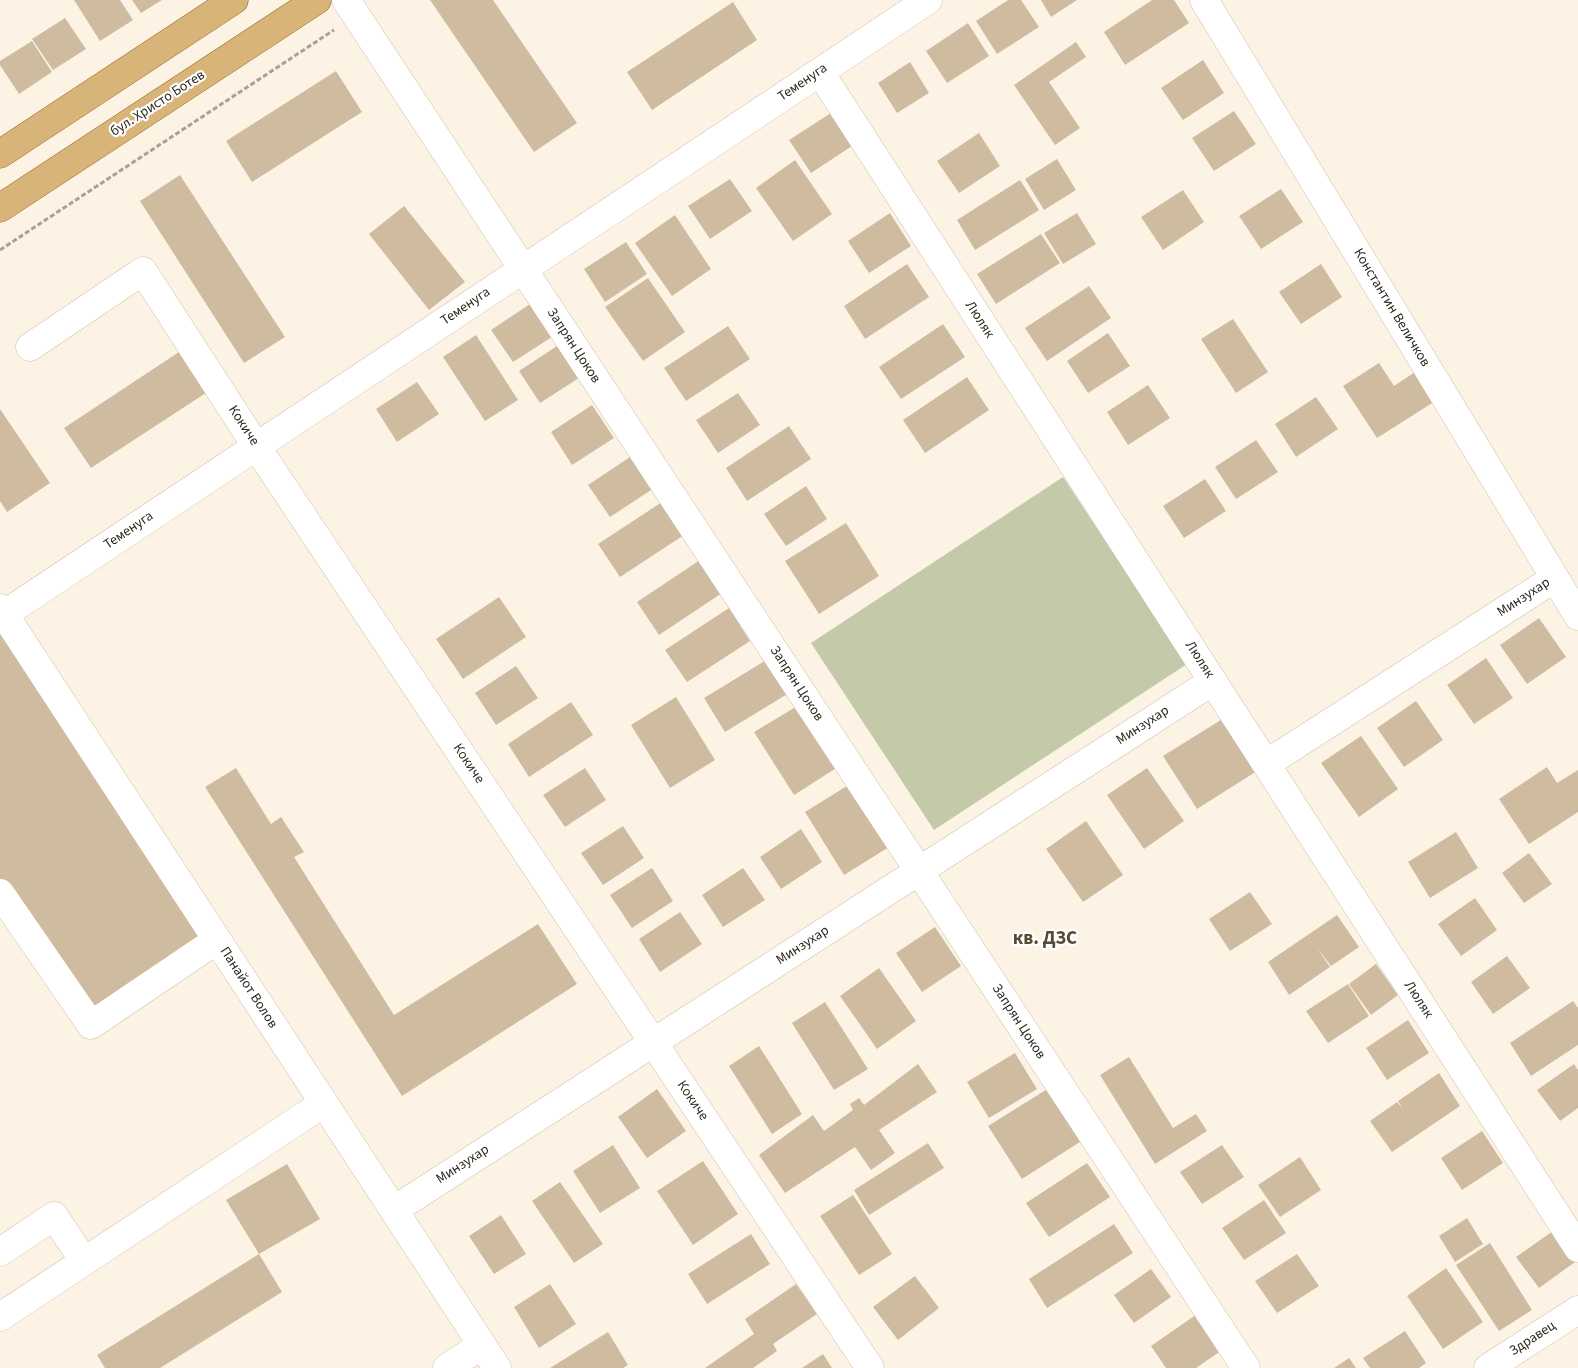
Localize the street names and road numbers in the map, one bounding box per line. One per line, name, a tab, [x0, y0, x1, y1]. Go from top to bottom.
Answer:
street label: Теменуга	[775, 60, 831, 106]
street label: бул. Христо Ботев	[108, 67, 208, 141]
street label: Константин Величков	[1349, 246, 1433, 370]
street label: Теменуга	[438, 284, 494, 330]
street label: Люляк	[961, 298, 997, 342]
street label: Запрян Цоков	[542, 305, 604, 387]
street label: Кокиче	[224, 403, 262, 449]
street label: Теменуга	[101, 508, 157, 554]
street label: Минзухар	[1494, 575, 1554, 621]
street label: Люляк	[1181, 638, 1217, 682]
street label: Запрян Цоков	[765, 643, 827, 725]
street label: Минзухар	[1113, 703, 1173, 749]
street label: Кокиче	[449, 741, 487, 787]
street label: Минзухар	[773, 923, 833, 969]
street label: Панайот Волов	[216, 944, 280, 1032]
street label: Люляк	[1400, 978, 1436, 1022]
street label: Запрян Цоков	[987, 981, 1049, 1063]
street label: Кокиче	[673, 1078, 711, 1124]
street label: Минзухар	[433, 1142, 493, 1188]
street label: Здравец	[1507, 1318, 1559, 1360]

